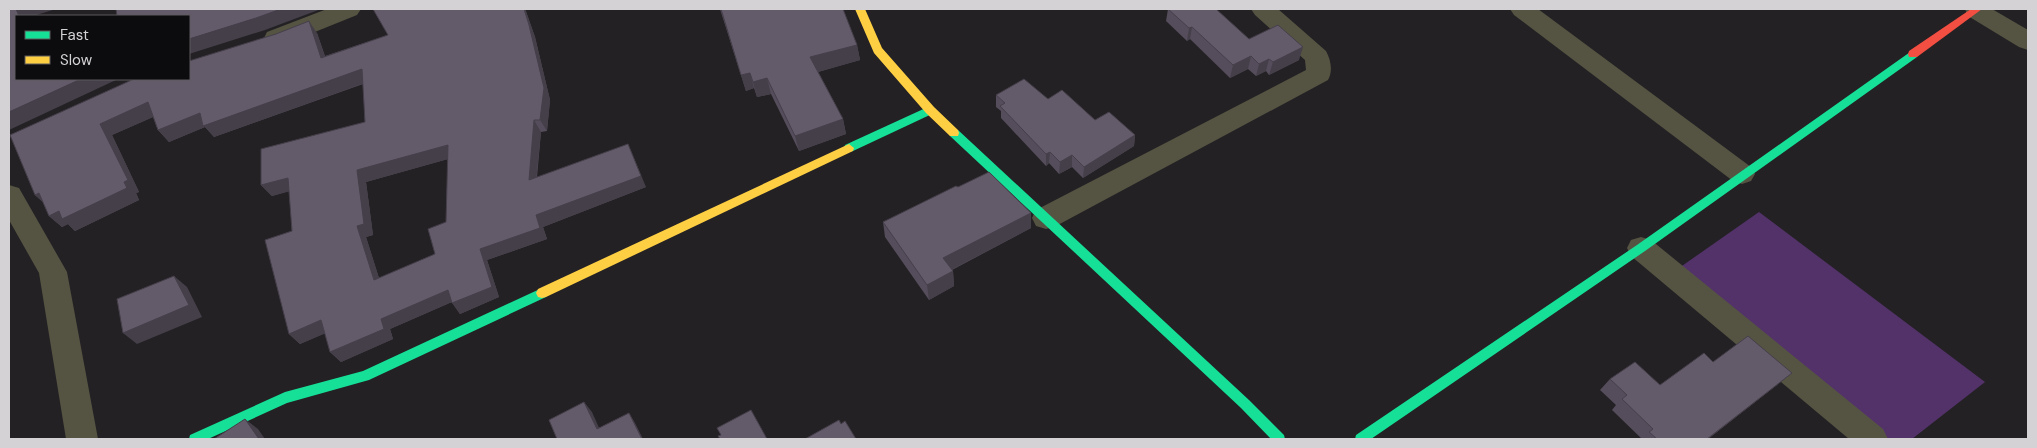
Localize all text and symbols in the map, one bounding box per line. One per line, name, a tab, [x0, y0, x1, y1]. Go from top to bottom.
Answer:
legend	[15, 15, 190, 80]
text: Fast	[60, 25, 89, 45]
text: Slow	[60, 50, 93, 70]

